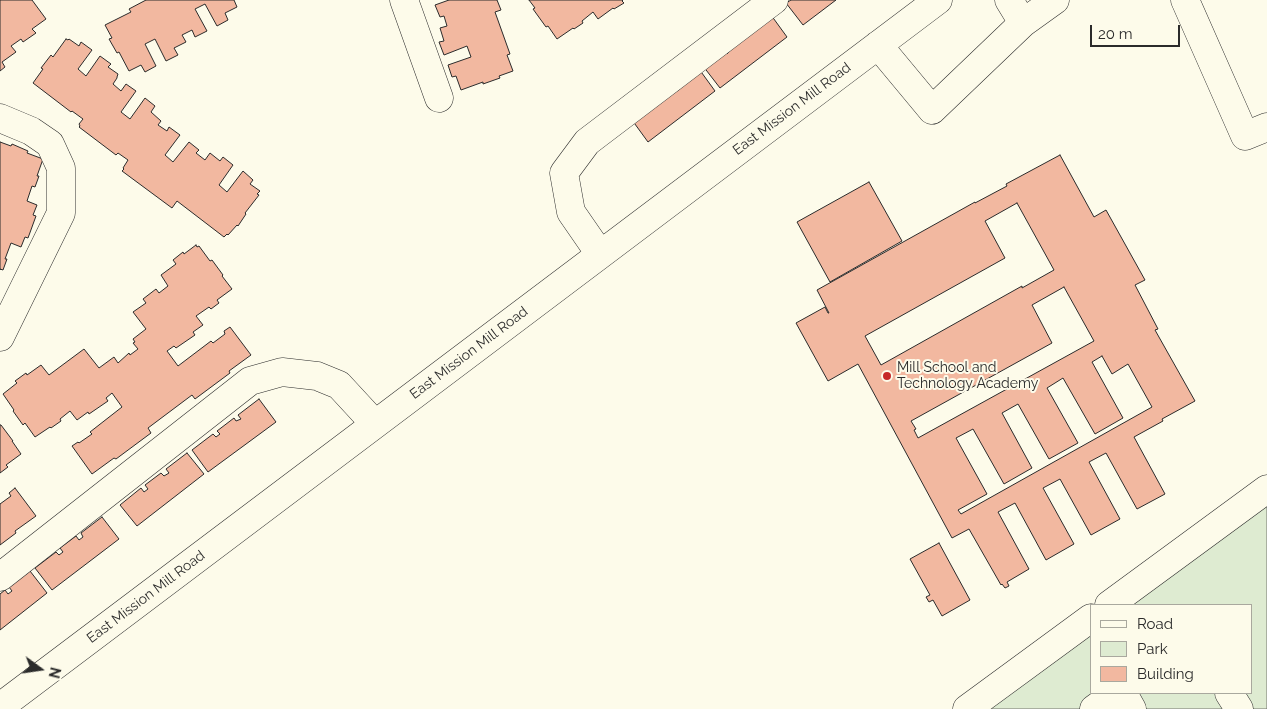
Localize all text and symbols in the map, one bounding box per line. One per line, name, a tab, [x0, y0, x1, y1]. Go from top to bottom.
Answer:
scale bar	[1092, 15, 1182, 47]
text: 20 m	[1098, 25, 1133, 43]
street label: East Mission Mill Road	[730, 59, 854, 159]
street label: East Mission Mill Road	[407, 303, 531, 403]
place label: Mill School and Technology Academy	[897, 360, 1038, 392]
marker: Mill School and Technology Academy	[881, 370, 893, 382]
street label: East Mission Mill Road	[84, 547, 208, 647]
legend	[1090, 604, 1252, 694]
text: Road	[1137, 615, 1173, 633]
text: Park	[1137, 640, 1168, 658]
north arrow	[15, 644, 65, 694]
text: Building	[1137, 665, 1194, 683]
text: N	[45, 666, 64, 680]

